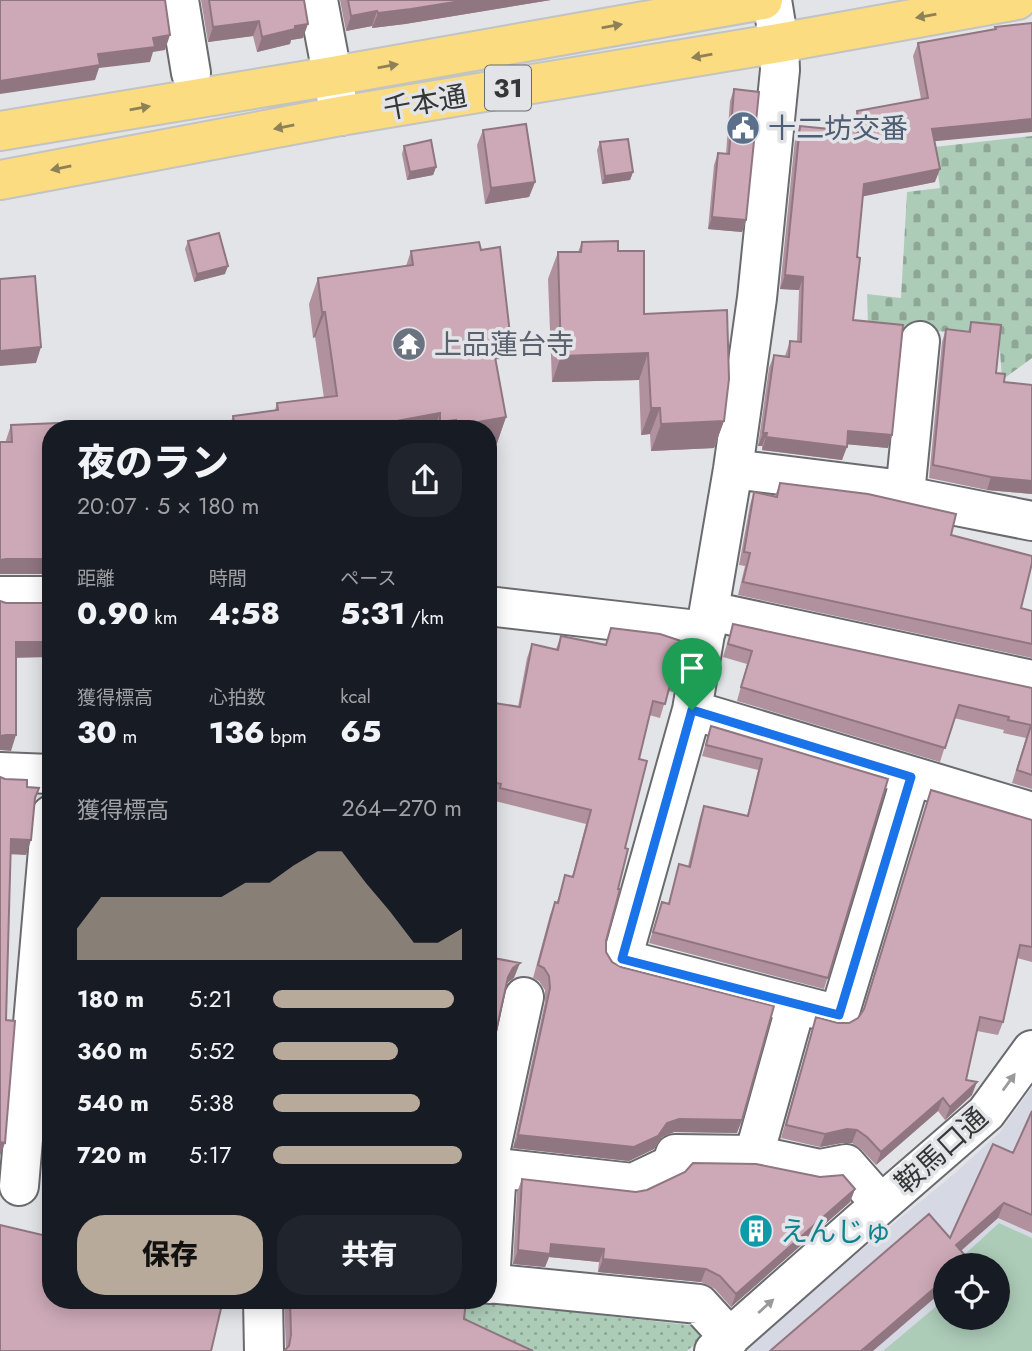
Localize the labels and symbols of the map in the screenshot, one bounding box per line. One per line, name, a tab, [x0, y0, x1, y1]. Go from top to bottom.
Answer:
one-way arrow	[915, 11, 937, 22]
one-way arrow	[601, 20, 623, 31]
one-way arrow	[691, 50, 713, 61]
one-way arrow	[377, 60, 399, 71]
road number: 31	[485, 66, 531, 110]
street label: 千本通	[380, 75, 470, 130]
one-way arrow	[129, 102, 151, 113]
place label: 十二坊交番	[768, 108, 908, 149]
public building icon: 十二坊交番	[724, 109, 762, 147]
one-way arrow	[273, 122, 295, 133]
one-way arrow	[50, 163, 72, 174]
place label: 上品蓮台寺	[434, 324, 574, 365]
temple icon: 上品蓮台寺	[390, 325, 428, 363]
pin	[662, 638, 722, 710]
one-way arrow	[1002, 1072, 1016, 1091]
street label: 鞍馬口通	[886, 1098, 997, 1203]
place label: えんじゅ	[780, 1211, 892, 1252]
building icon: えんじゅ	[737, 1212, 775, 1250]
one-way arrow	[757, 1298, 775, 1314]

